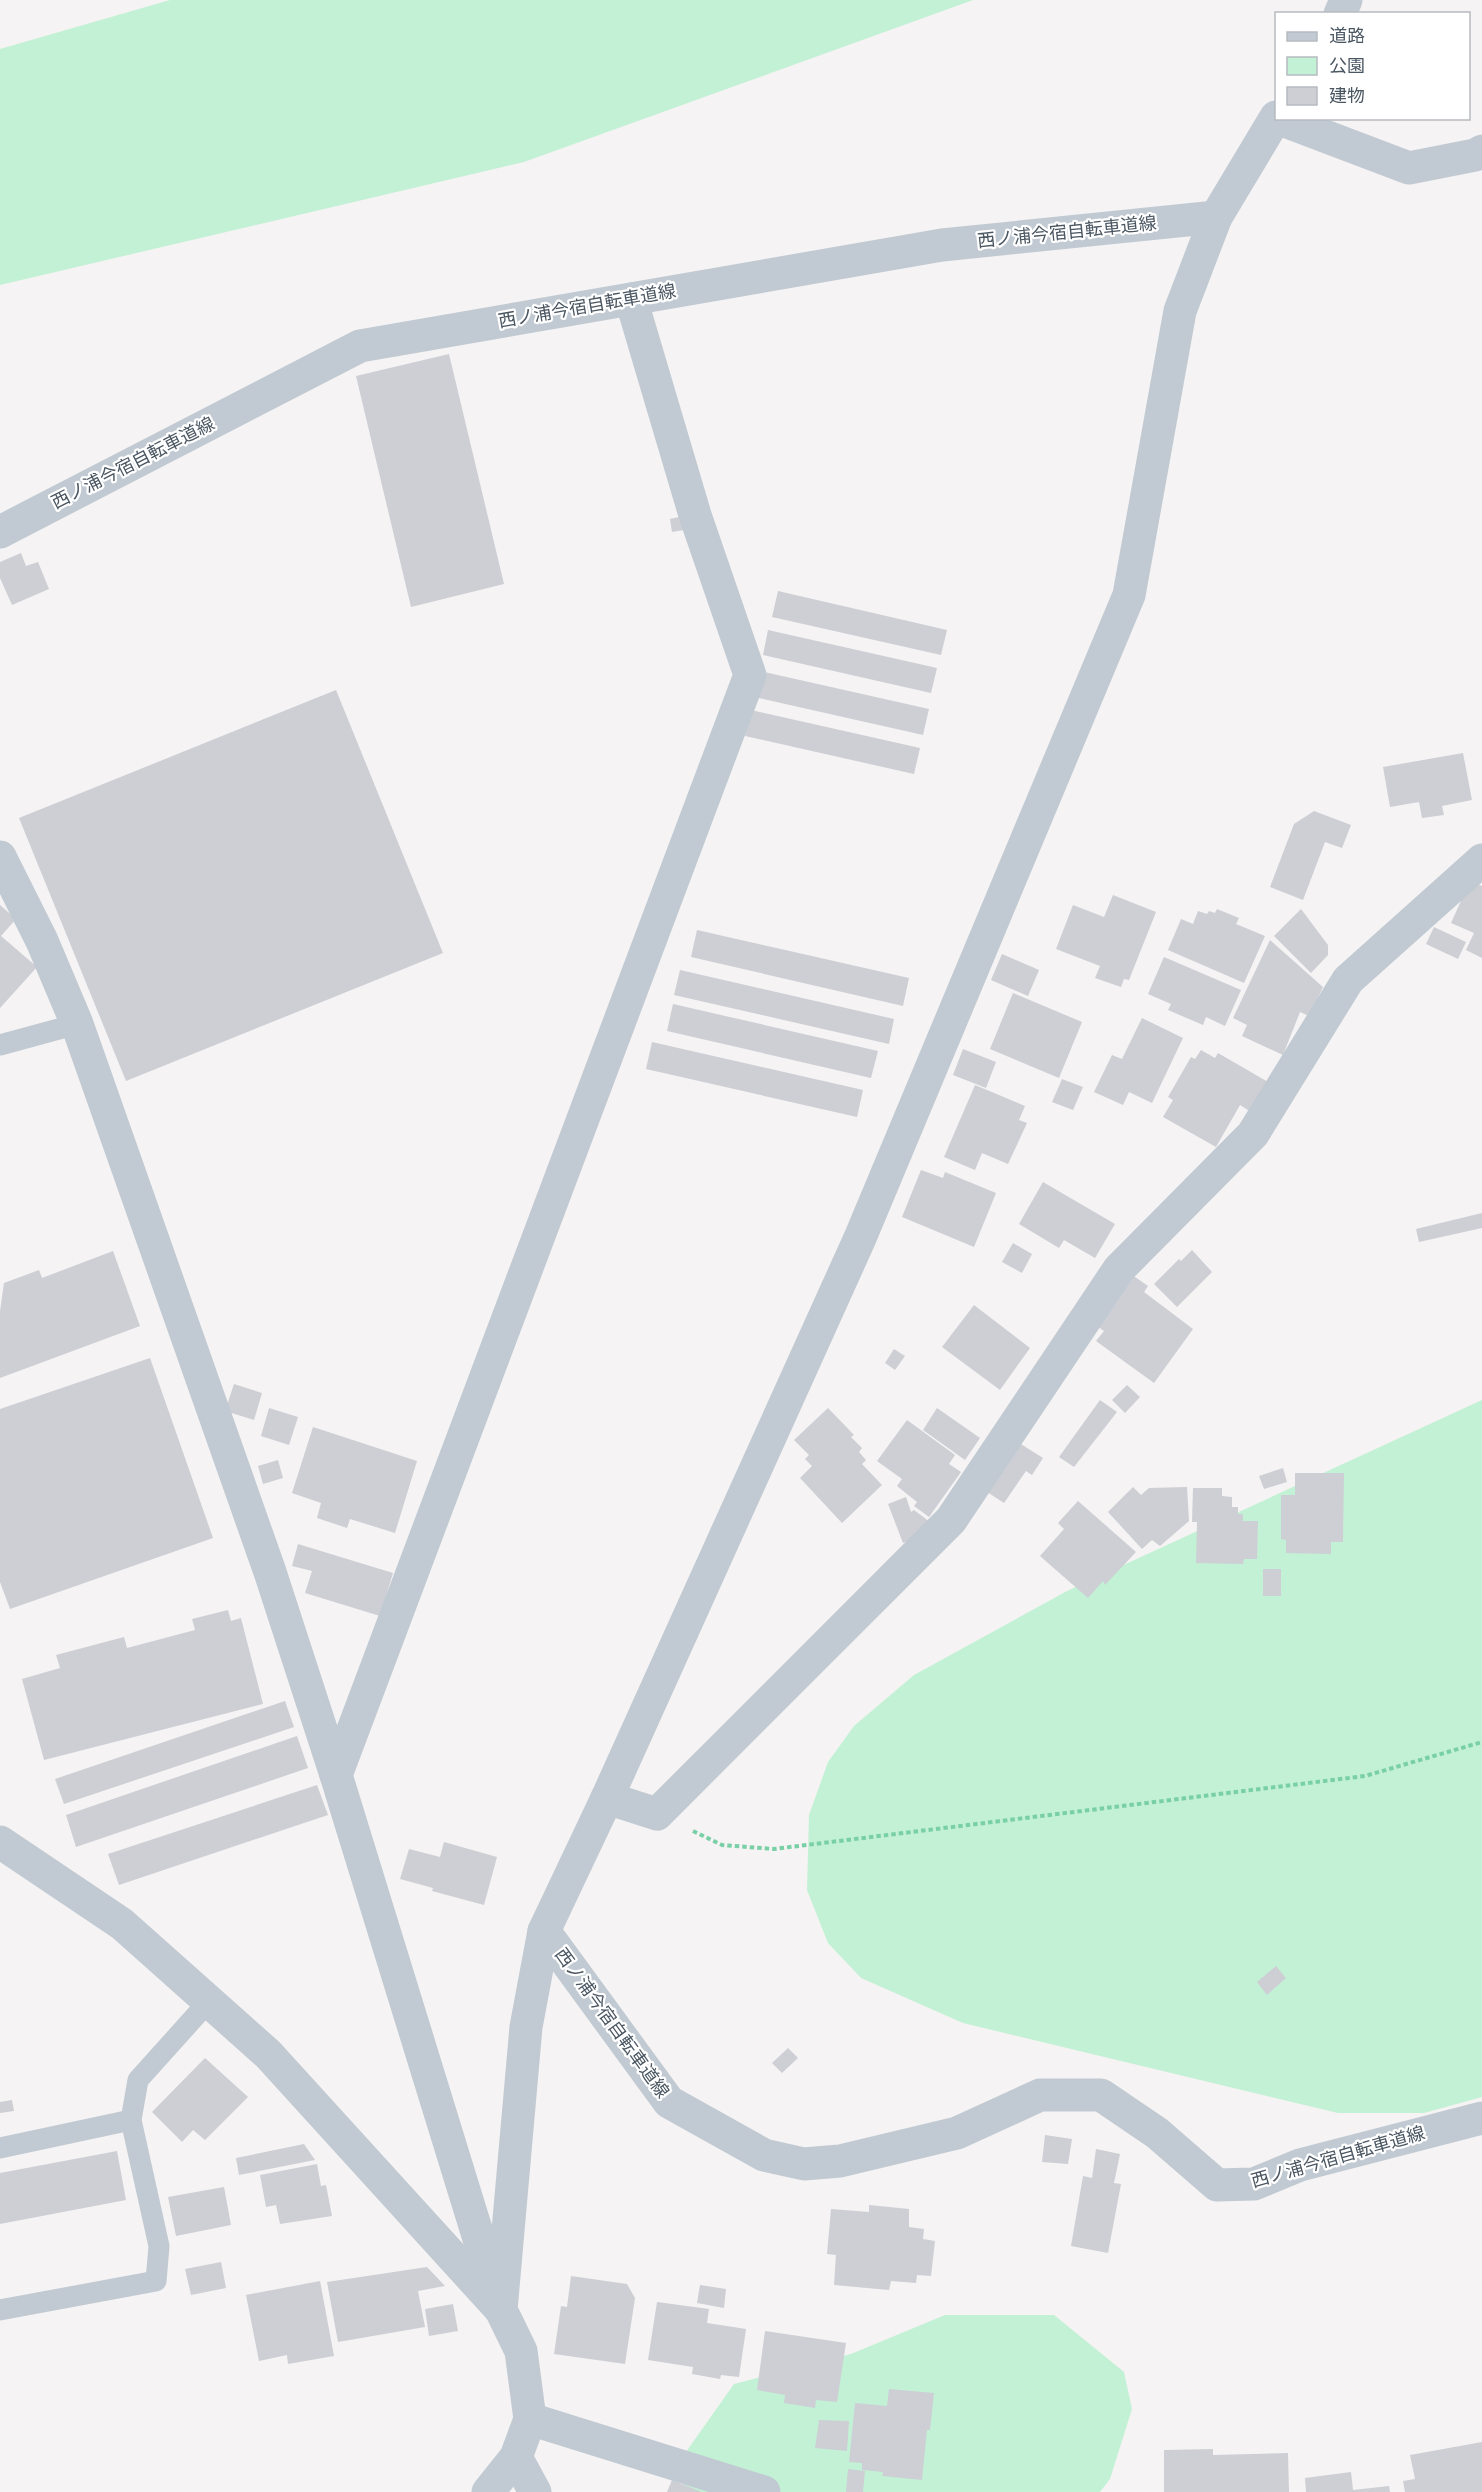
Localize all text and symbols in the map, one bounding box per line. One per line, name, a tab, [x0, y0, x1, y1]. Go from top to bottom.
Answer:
legend	[1275, 12, 1470, 120]
text: 道路	[1329, 25, 1365, 47]
text: 公園	[1329, 55, 1365, 77]
text: 建物	[1329, 85, 1365, 107]
street label: 西ノ浦今宿自転車道線	[976, 212, 1158, 252]
street label: 西ノ浦今宿自転車道線	[496, 280, 678, 332]
street label: 西ノ浦今宿自転車道線	[48, 412, 218, 514]
street label: 西ノ浦今宿自転車道線	[550, 1944, 674, 2102]
street label: 西ノ浦今宿自転車道線	[1248, 2122, 1428, 2192]

